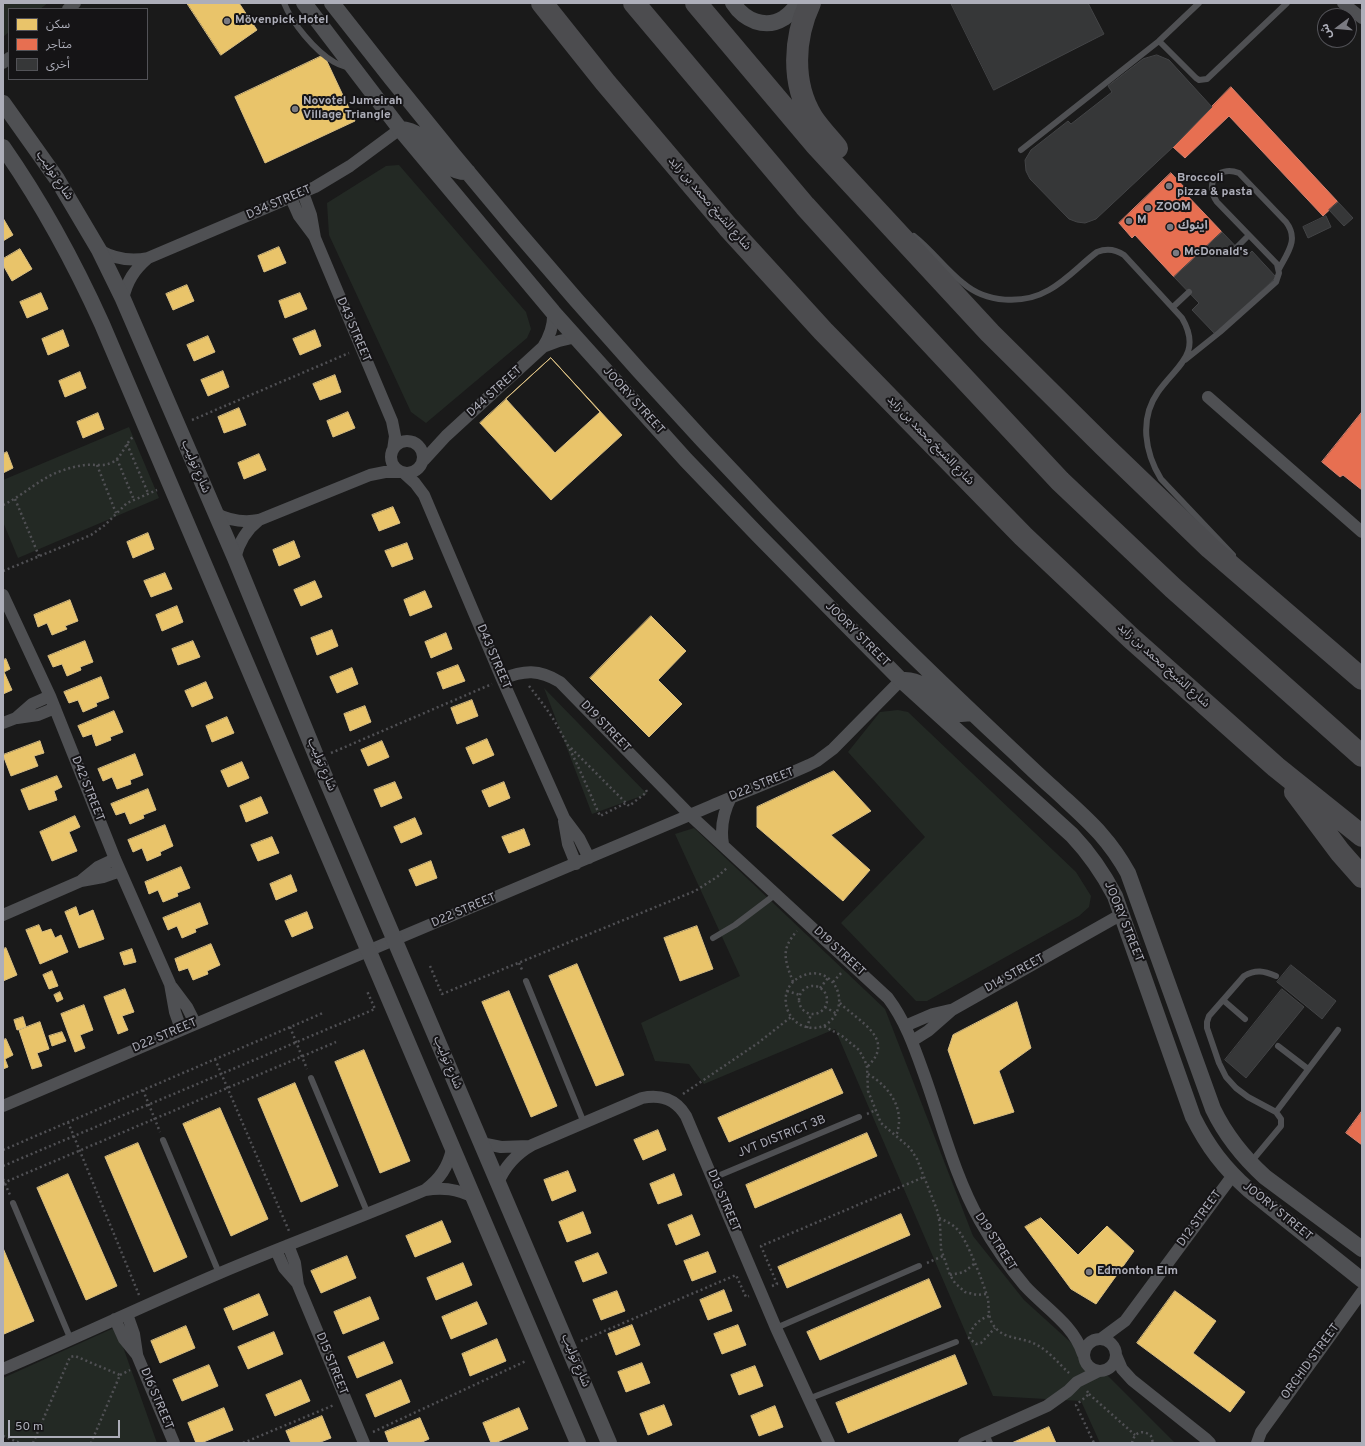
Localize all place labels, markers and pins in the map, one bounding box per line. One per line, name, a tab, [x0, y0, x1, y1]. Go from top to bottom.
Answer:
place label: Mövenpick Hotel	[235, 14, 328, 28]
marker: Mövenpick Hotel	[222, 16, 232, 26]
place label: Novotel Jumeirah Village Triangle	[303, 95, 402, 123]
marker: Novotel Jumeirah Village Triangle	[290, 104, 300, 114]
place label: Broccoli pizza & pasta	[1177, 172, 1252, 200]
marker: Broccoli pizza & pasta	[1164, 181, 1174, 191]
place label: ZOOM	[1156, 201, 1191, 215]
marker: ZOOM	[1143, 203, 1153, 213]
place label: M	[1137, 214, 1147, 228]
marker: M	[1124, 216, 1134, 226]
place label: اينوك	[1178, 220, 1208, 234]
marker: اينوك	[1165, 222, 1175, 232]
place label: McDonald's	[1184, 246, 1248, 260]
marker: McDonald's	[1171, 248, 1181, 258]
place label: Edmonton Elm	[1097, 1265, 1178, 1279]
marker: Edmonton Elm	[1084, 1267, 1094, 1277]

